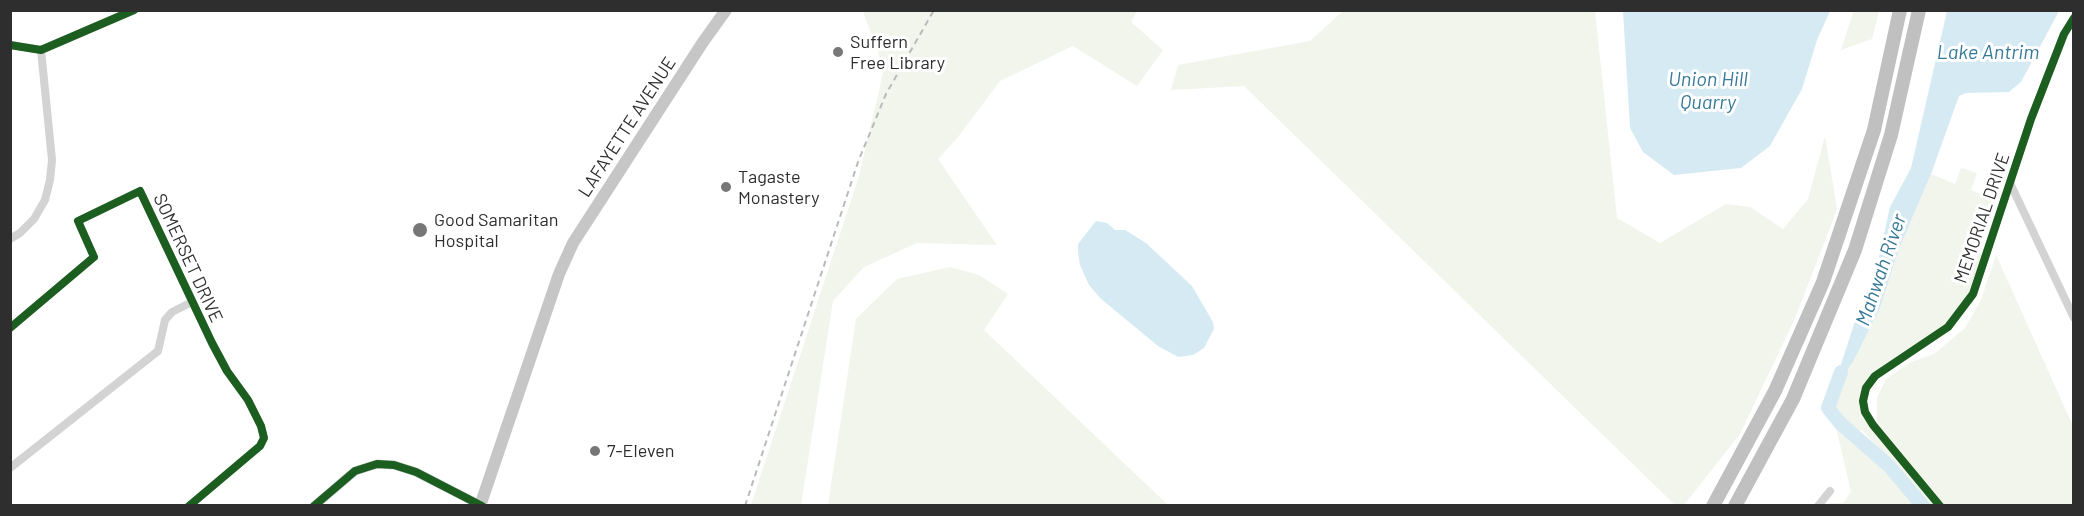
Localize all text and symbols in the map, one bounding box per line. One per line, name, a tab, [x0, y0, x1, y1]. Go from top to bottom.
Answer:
place label: Suffern Free Library	[850, 31, 945, 74]
water label: Lake Antrim	[1937, 40, 2039, 64]
marker: Suffern Free Library	[831, 45, 845, 59]
street label: LAFAYETTE AVENUE	[574, 53, 680, 201]
water label: Union Hill Quarry	[1668, 67, 1748, 114]
street label: MEMORIAL DRIVE	[1950, 150, 2014, 286]
place label: Tagaste Monastery	[738, 166, 819, 208]
marker: Tagaste Monastery	[719, 180, 733, 194]
street label: SOMERSET DRIVE	[149, 190, 227, 326]
place label: Good Samaritan Hospital	[434, 209, 558, 252]
water label: Mahwah River	[1851, 211, 1911, 329]
marker: Good Samaritan Hospital	[411, 221, 429, 239]
place label: 7-Eleven	[607, 440, 675, 462]
marker: 7-Eleven	[588, 444, 602, 458]

